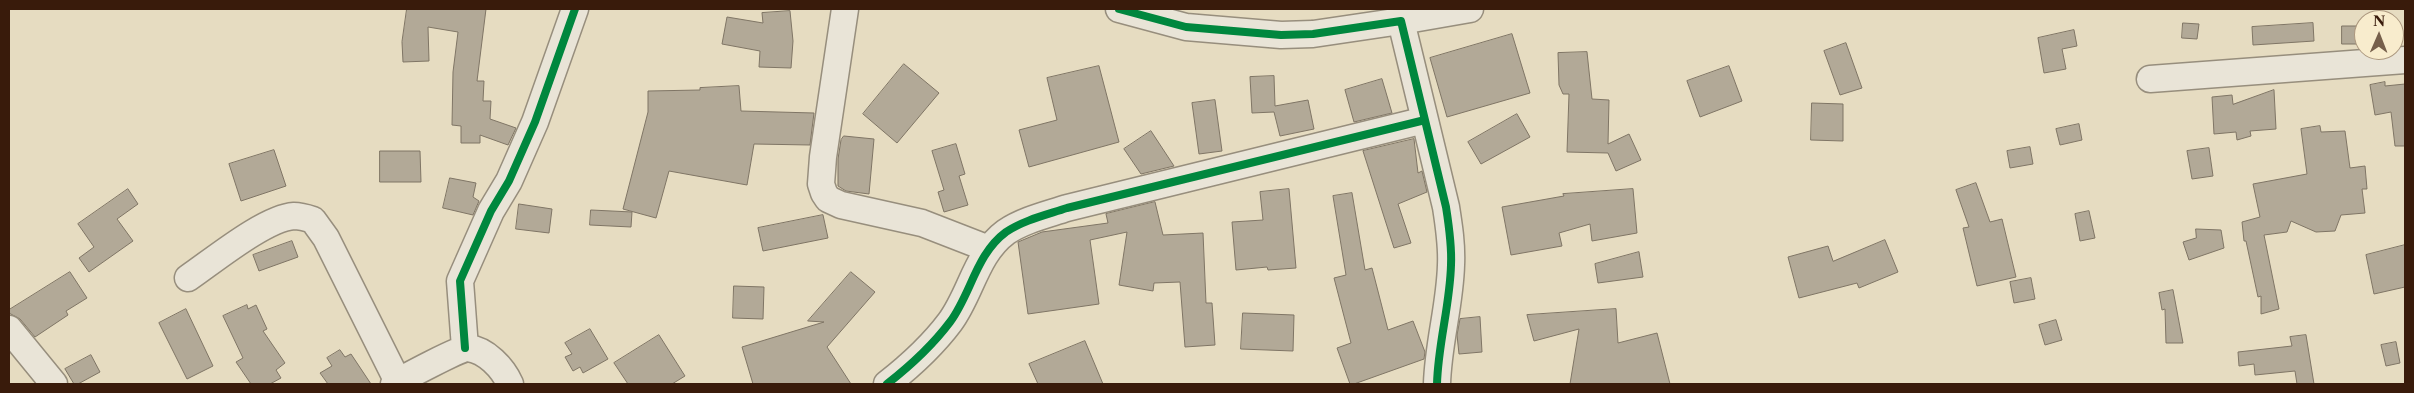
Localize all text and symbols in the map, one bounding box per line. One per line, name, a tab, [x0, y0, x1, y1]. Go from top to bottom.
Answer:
north arrow	[2354, 10, 2404, 60]
text: N	[2373, 12, 2385, 30]

